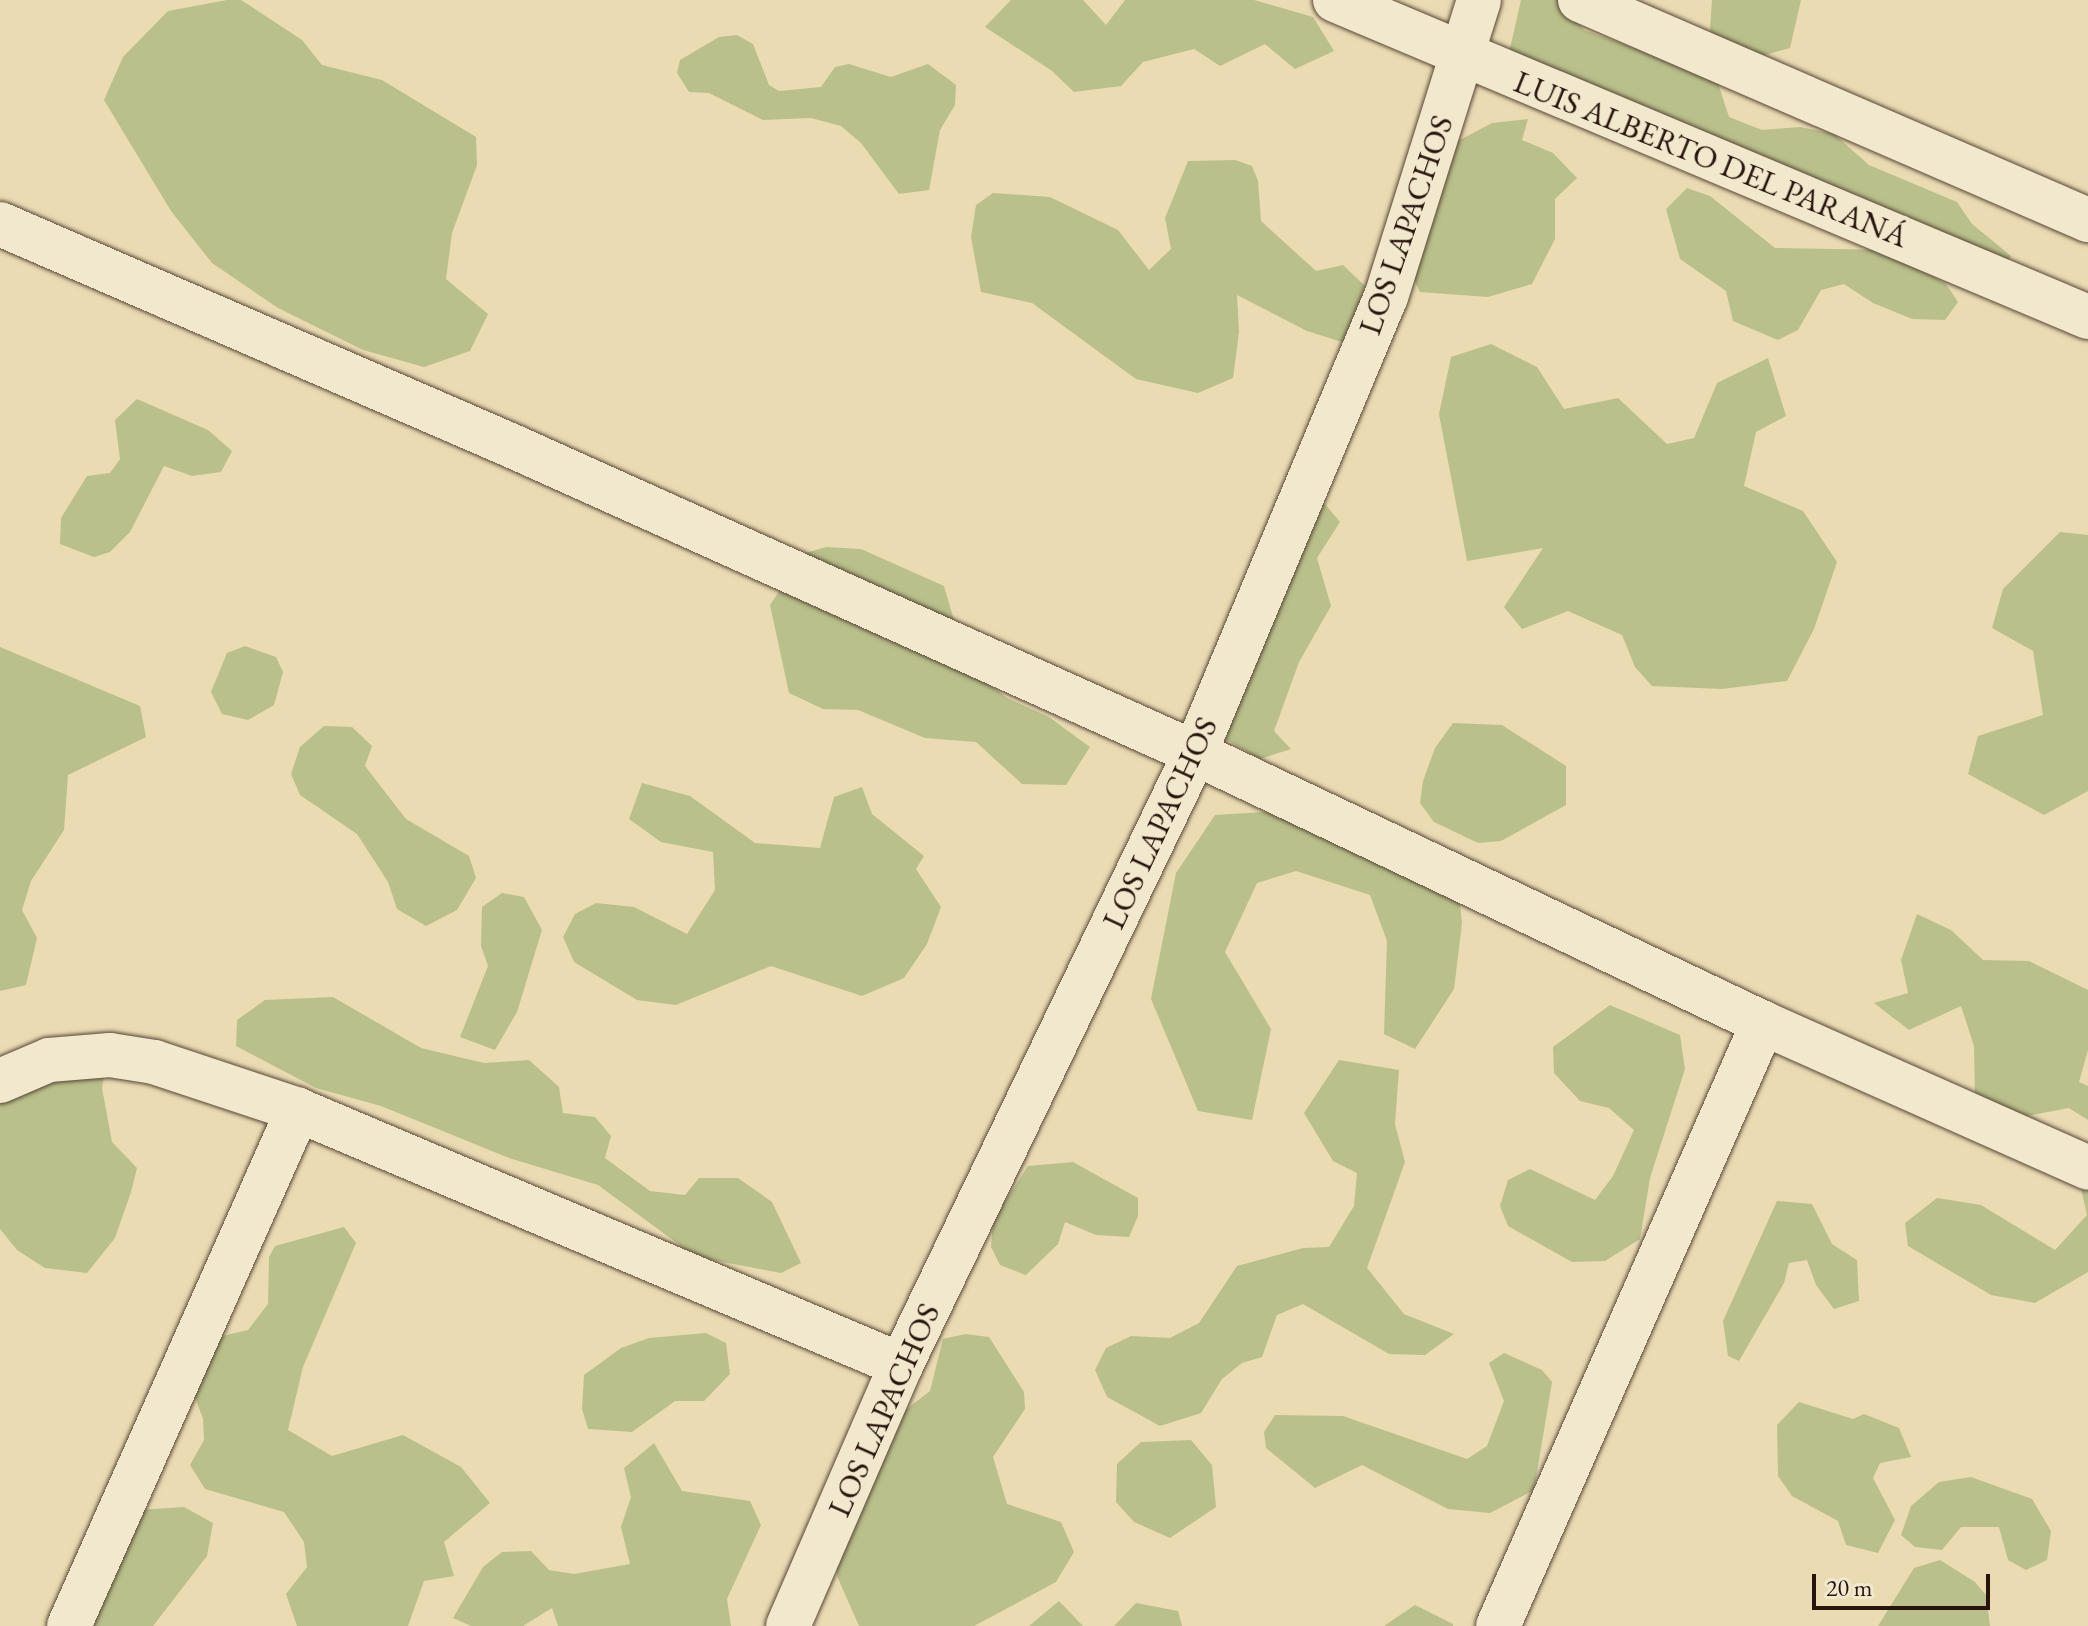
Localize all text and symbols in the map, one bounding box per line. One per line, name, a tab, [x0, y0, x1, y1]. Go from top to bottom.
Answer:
street label: LUIS ALBERTO DEL PARANÁ	[1509, 62, 1913, 256]
street label: LOS LAPACHOS	[1351, 110, 1461, 340]
street label: LOS LAPACHOS	[1094, 711, 1226, 935]
street label: LOS LAPACHOS	[820, 1298, 948, 1522]
scale bar	[1816, 1558, 1994, 1608]
text: 20 m	[1826, 1572, 1873, 1603]

